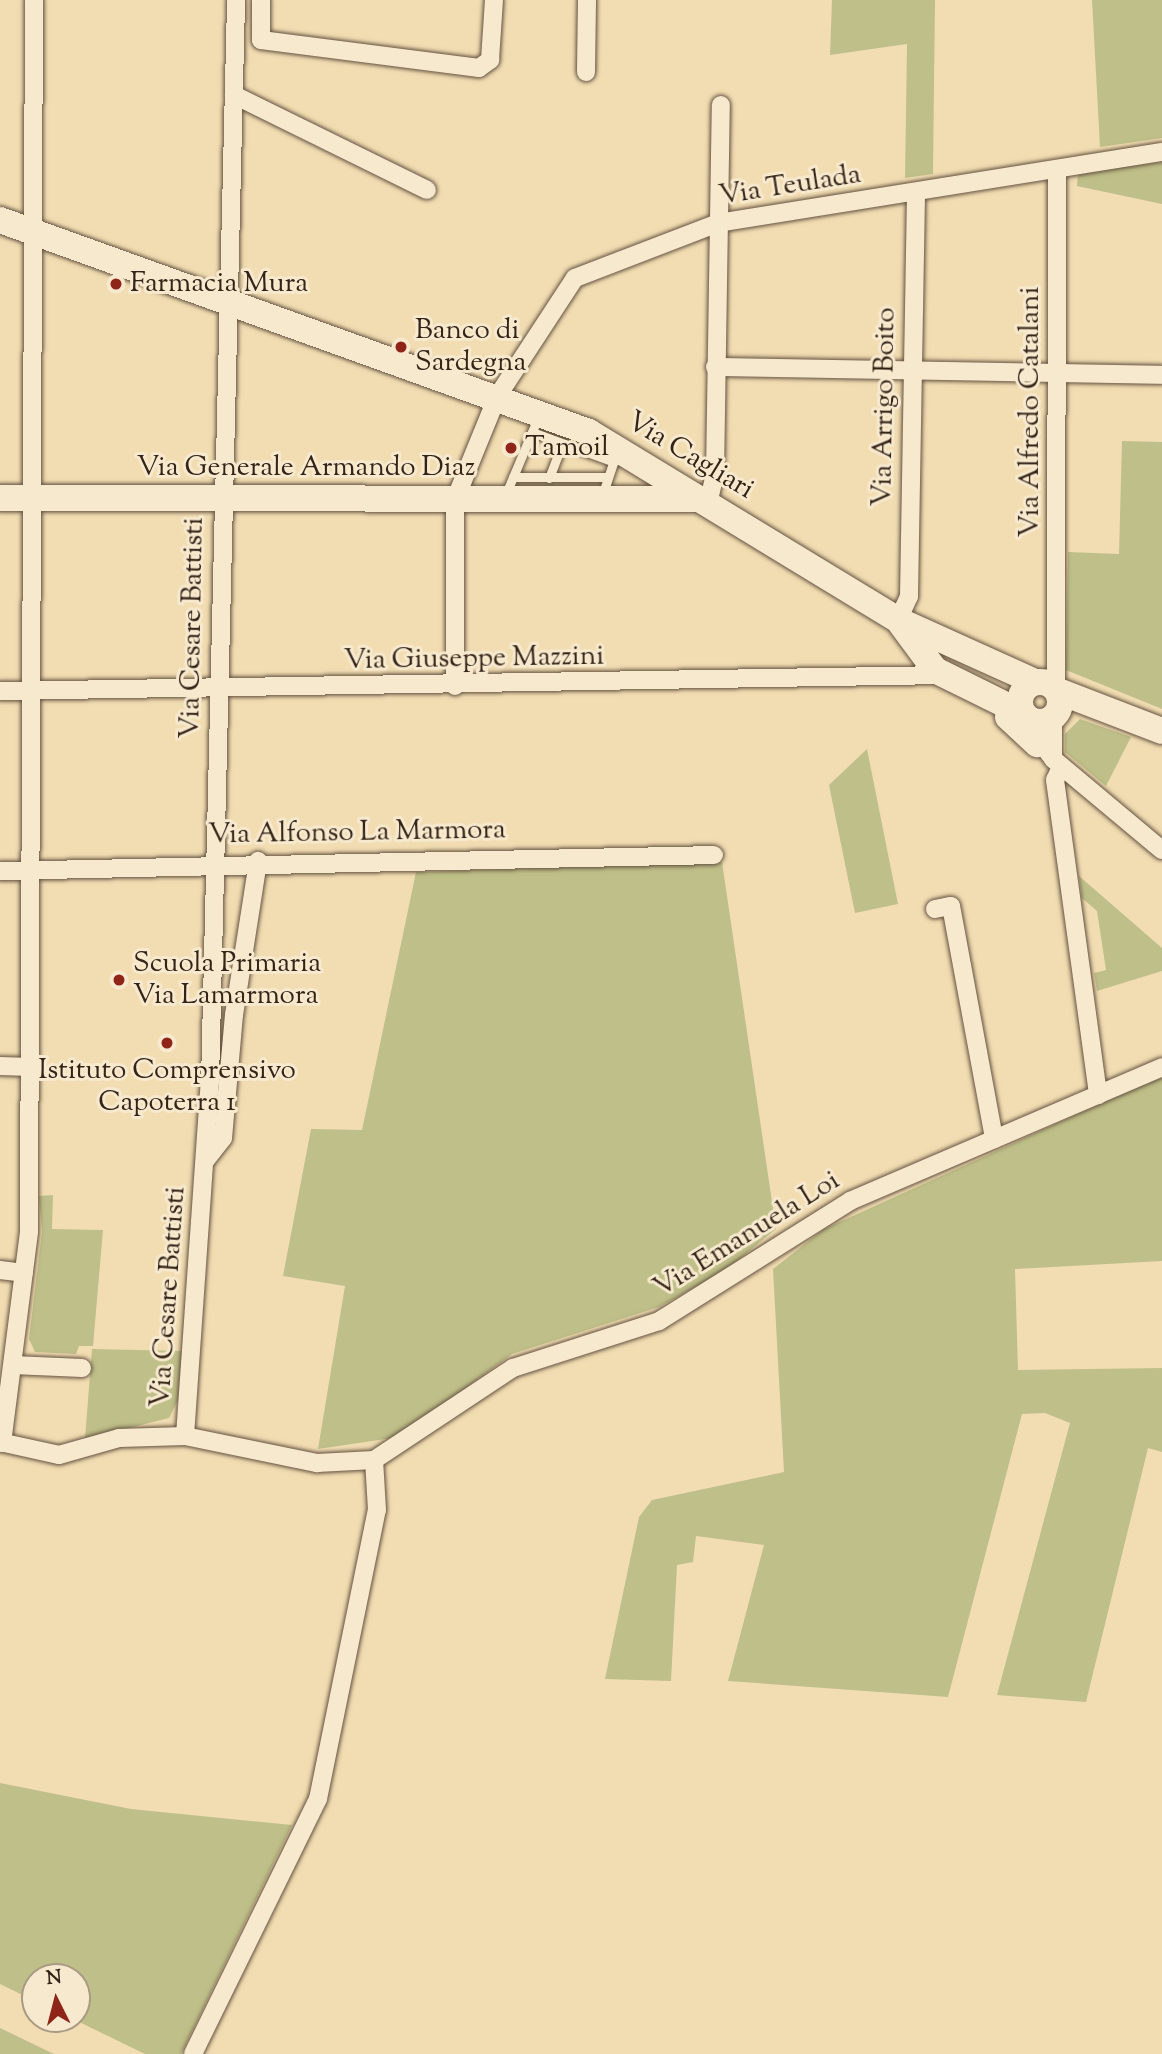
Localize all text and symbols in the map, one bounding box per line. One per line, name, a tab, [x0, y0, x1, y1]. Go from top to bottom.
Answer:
street label: Via Teulada	[717, 158, 863, 214]
place label: Farmacia Mura	[130, 267, 308, 301]
marker: Farmacia Mura	[108, 276, 124, 292]
street label: Via Alfredo Catalani	[1014, 287, 1048, 537]
street label: Via Arrigo Boito	[866, 307, 904, 507]
place label: Banco di Sardegna	[415, 314, 526, 380]
marker: Banco di Sardegna	[393, 339, 409, 355]
street label: Via Cagliari	[620, 405, 760, 507]
place label: Tamoil	[525, 431, 609, 465]
marker: Tamoil	[503, 440, 519, 456]
street label: Via Generale Armando Diaz	[137, 451, 475, 485]
street label: Via Cesare Battisti	[174, 517, 212, 739]
street label: Via Giuseppe Mazzini	[343, 640, 605, 678]
street label: Via Alfonso La Marmora	[208, 814, 506, 852]
place label: Scuola Primaria Via Lamarmora	[133, 947, 321, 1013]
marker: Scuola Primaria Via Lamarmora	[111, 972, 127, 988]
marker: Istituto Comprensivo Capoterra 1	[159, 1035, 175, 1051]
place label: Istituto Comprensivo Capoterra 1	[38, 1054, 296, 1120]
street label: Via Emanuela Loi	[648, 1164, 846, 1306]
street label: Via Cesare Battisti	[145, 1185, 193, 1409]
north arrow	[21, 1963, 91, 2033]
text: N	[45, 1964, 63, 1993]

